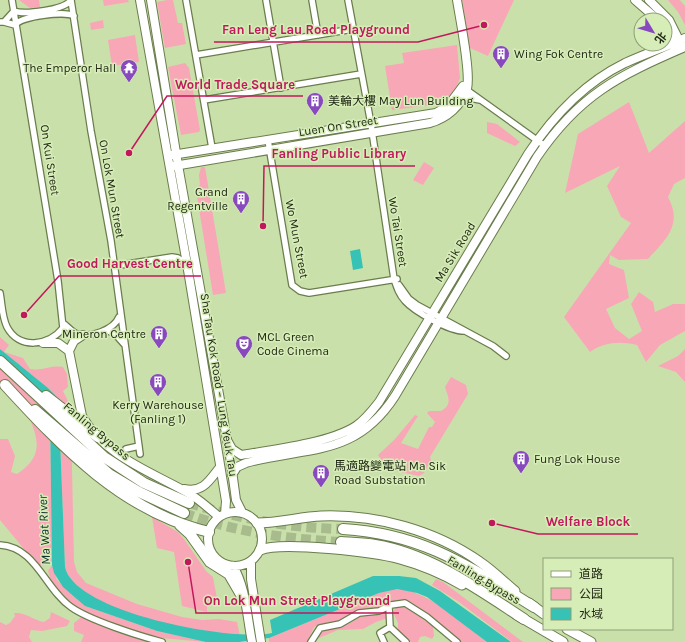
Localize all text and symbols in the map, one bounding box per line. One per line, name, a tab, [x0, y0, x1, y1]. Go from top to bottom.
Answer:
north arrow	[633, 12, 673, 52]
callout: Fan Leng Lau Road Playground	[214, 17, 418, 42]
text: Fan Leng Lau Road Playground	[222, 22, 410, 37]
text: 北	[652, 30, 669, 46]
building icon: Wing Fok Centre	[491, 44, 511, 69]
place label: Wing Fok Centre	[514, 47, 603, 61]
temple icon: The Emperor Hall	[119, 58, 139, 83]
place label: The Emperor Hall	[23, 61, 116, 75]
callout: World Trade Square	[167, 71, 303, 96]
text: World Trade Square	[175, 77, 295, 93]
building icon: 美輪大樓 May Lun Building	[305, 91, 325, 116]
place label: 美輪大樓 May Lun Building	[328, 94, 474, 108]
street label: Luen On Street	[297, 113, 379, 139]
street label: On Kui Street	[37, 123, 63, 197]
street label: On Lok Mun Street	[96, 138, 128, 240]
callout: Fanling Public Library	[264, 141, 415, 166]
text: Fanling Public Library	[272, 146, 407, 161]
place label: Grand Regentville	[167, 185, 228, 213]
building icon: Grand Regentville	[231, 189, 251, 214]
street label: Wo Tai Street	[386, 196, 411, 268]
street label: Wo Mun Street	[282, 198, 312, 280]
street label: Ma Sik Road	[432, 219, 478, 285]
callout: Good Harvest Centre	[59, 251, 201, 276]
text: Good Harvest Centre	[67, 256, 193, 271]
street label: Sha Tau Kok Road – Lung Yeuk Tau	[198, 292, 240, 478]
building icon: Mineron Centre	[149, 324, 169, 349]
place label: Mineron Centre	[62, 327, 146, 341]
place label: MCL Green Code Cinema	[257, 330, 329, 358]
theatre icon: MCL Green Code Cinema	[234, 334, 254, 359]
building icon: Kerry Warehouse (Fanling 1)	[148, 372, 168, 397]
place label: Kerry Warehouse (Fanling 1)	[112, 398, 204, 426]
street label: Fanling Bypass	[61, 399, 133, 463]
building icon: Fung Lok House	[511, 449, 531, 474]
place label: Fung Lok House	[534, 452, 620, 466]
place label: 馬適路變電站 Ma Sik Road Substation	[334, 459, 446, 487]
building icon: 馬適路變電站 Ma Sik Road Substation	[311, 463, 331, 488]
water label: Ma Wat River	[35, 494, 53, 565]
callout: Welfare Block	[538, 509, 638, 534]
text: Welfare Block	[546, 514, 631, 529]
street label: Fanling Bypass	[445, 553, 523, 607]
legend	[543, 558, 673, 630]
text: 道路	[579, 567, 603, 581]
text: 公园	[579, 587, 603, 601]
callout: On Lok Mun Street Playground	[196, 588, 399, 613]
text: On Lok Mun Street Playground	[204, 593, 390, 608]
text: 水域	[579, 607, 603, 621]

